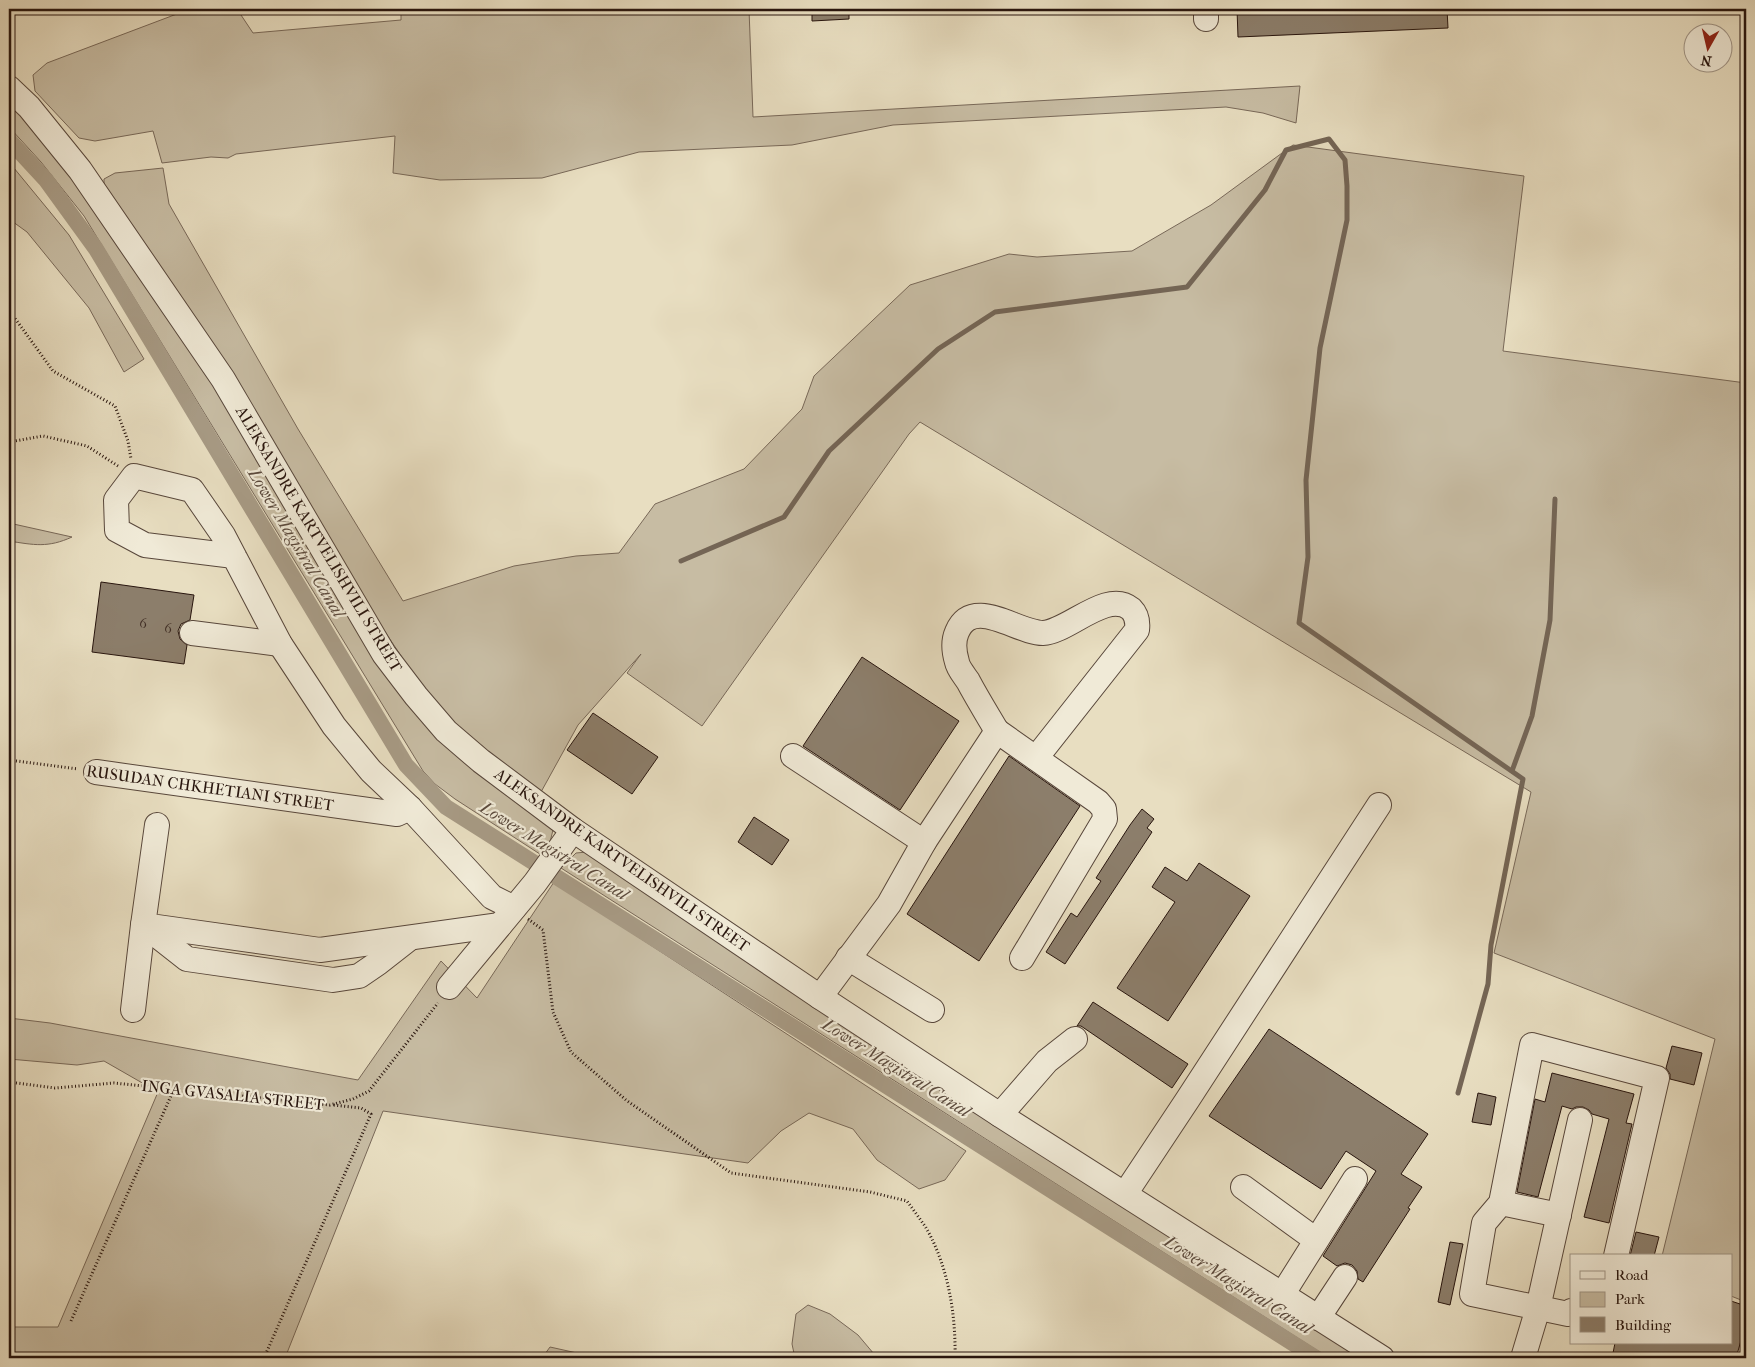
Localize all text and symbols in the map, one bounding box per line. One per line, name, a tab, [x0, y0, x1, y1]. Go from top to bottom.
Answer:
north arrow	[1682, 22, 1732, 72]
text: N	[1699, 51, 1713, 70]
street label: ALEKSANDRE KARTVELISHVILI STREET	[231, 402, 406, 676]
water label: Lower Magistral Canal	[242, 463, 350, 624]
house number: 6	[139, 615, 147, 632]
house number: 6	[164, 620, 172, 637]
street label: RUSUDAN CHKHETIANI STREET	[85, 761, 335, 815]
street label: ALEKSANDRE KARTVELISHVILI STREET	[490, 764, 753, 956]
water label: Lower Magistral Canal	[475, 796, 634, 906]
water label: Lower Magistral Canal	[817, 1013, 976, 1123]
street label: INGA GVASALIA STREET	[141, 1076, 326, 1114]
water label: Lower Magistral Canal	[1159, 1230, 1318, 1340]
legend	[1570, 1254, 1732, 1344]
text: Road	[1615, 1266, 1649, 1284]
text: Park	[1615, 1290, 1645, 1308]
text: Building	[1615, 1316, 1672, 1334]

